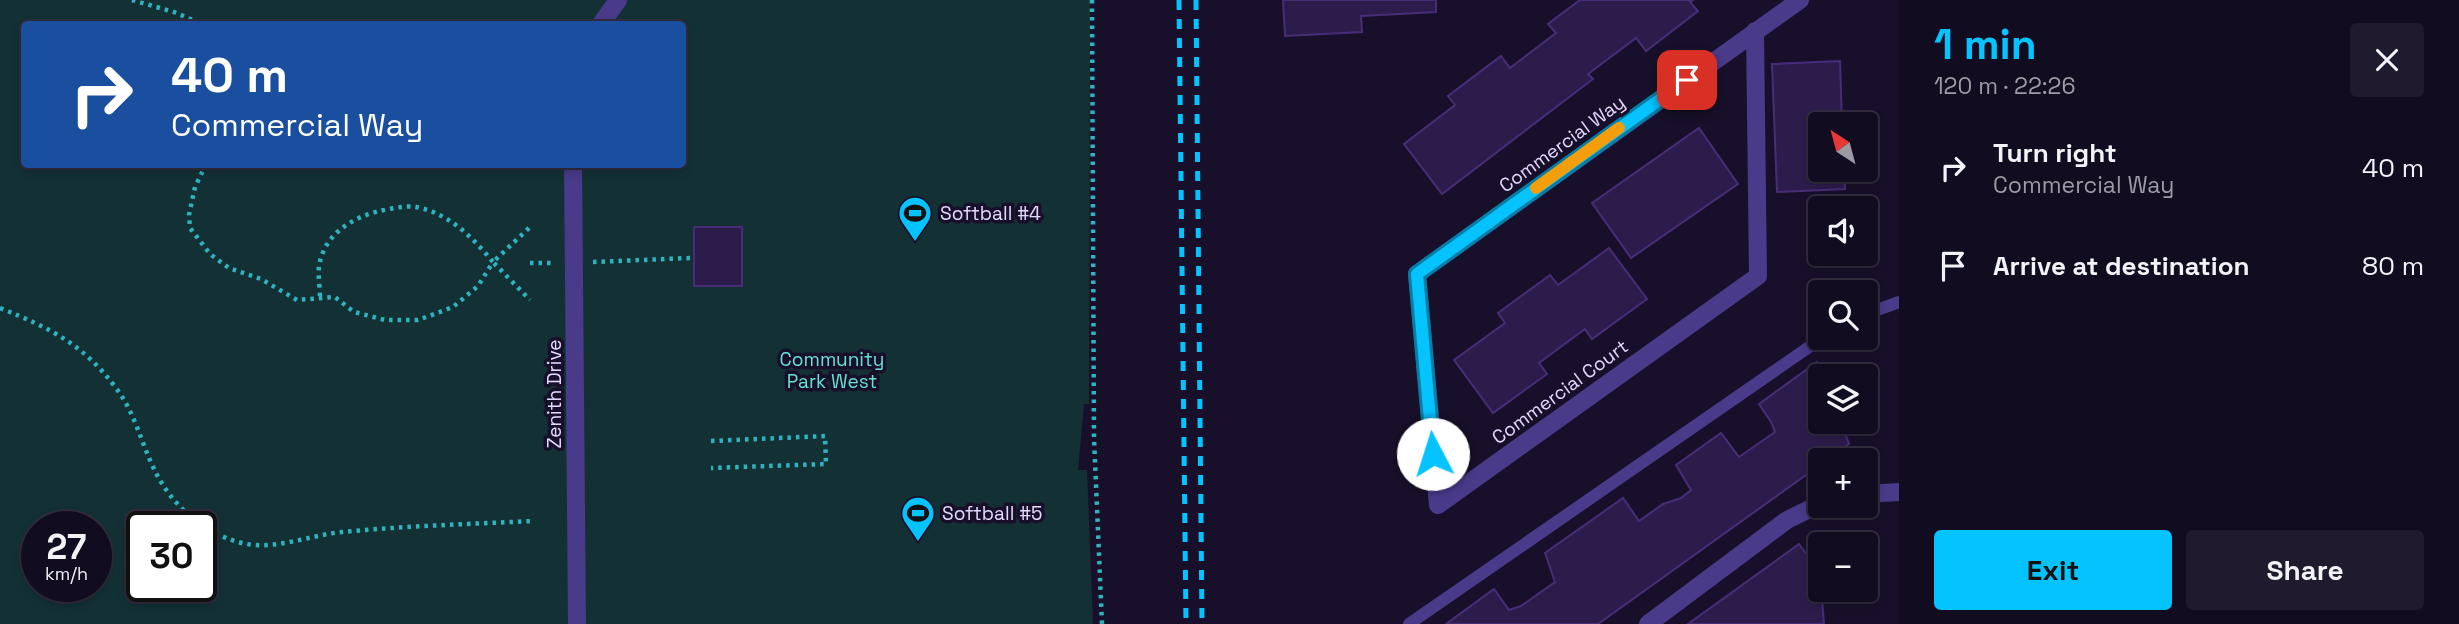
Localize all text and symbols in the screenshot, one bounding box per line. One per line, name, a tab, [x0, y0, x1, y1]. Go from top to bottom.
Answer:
text: 1 min	[1934, 18, 2037, 71]
button: close	[2350, 23, 2424, 97]
text: 40 m	[171, 44, 288, 106]
icon: right	[56, 49, 147, 140]
pin	[1657, 50, 1717, 110]
icon: arrive	[1668, 61, 1706, 99]
text: 120 m · 22:26	[1934, 71, 2076, 101]
street label: Commercial Way	[1494, 90, 1630, 198]
text: Commercial Way	[171, 105, 423, 145]
north arrow	[1808, 112, 1878, 182]
map controls	[1808, 112, 1878, 602]
text: Turn right	[1993, 136, 2117, 170]
icon: right	[1934, 149, 1972, 187]
text: 40 m	[2362, 151, 2424, 185]
text: Commercial Way	[1993, 170, 2174, 200]
sports icon: Softball #4	[896, 194, 934, 243]
button: sound	[1808, 196, 1878, 266]
place label: Softball #4	[940, 201, 1041, 226]
icon: arrive	[1934, 247, 1972, 285]
text: Arrive at destination	[1993, 249, 2250, 283]
text: 80 m	[2362, 249, 2424, 283]
button: search	[1808, 280, 1878, 350]
street label: Commercial Court	[1487, 334, 1633, 450]
street label: Zenith Drive	[542, 339, 567, 449]
park label: Community Park West	[780, 347, 884, 394]
button: layers	[1808, 364, 1878, 434]
position arrow	[1396, 417, 1470, 491]
button: +	[1808, 448, 1878, 518]
sports icon: Softball #5	[899, 494, 937, 543]
place label: Softball #5	[942, 501, 1043, 526]
speed limit sign: 30	[126, 511, 217, 602]
text: 27	[47, 525, 86, 569]
button: Exit	[1934, 530, 2172, 610]
button: Share	[2186, 530, 2424, 610]
button: −	[1808, 532, 1878, 602]
text: km/h	[45, 562, 88, 585]

